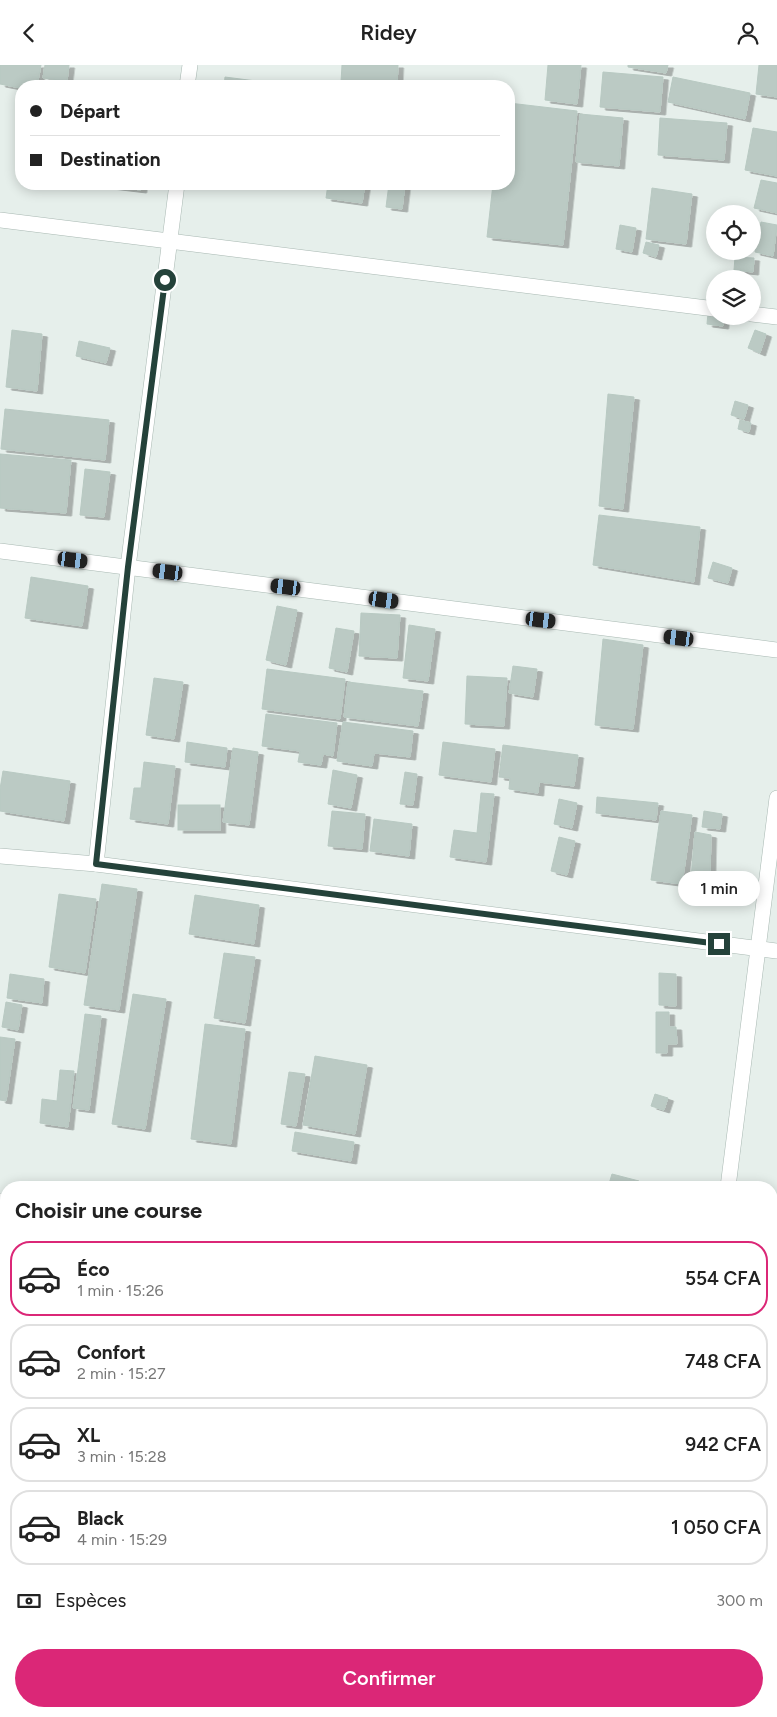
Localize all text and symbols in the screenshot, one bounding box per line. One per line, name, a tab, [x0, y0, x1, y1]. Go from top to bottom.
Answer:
icon: back	[15, 19, 43, 47]
text: Ridey	[360, 19, 417, 46]
icon: person	[734, 19, 762, 47]
text: Départ	[60, 100, 120, 123]
text: Destination	[60, 148, 161, 171]
map controls	[706, 205, 761, 325]
button: locate	[706, 205, 761, 260]
route start	[154, 269, 176, 291]
button: layers	[706, 270, 761, 325]
car	[57, 551, 88, 569]
car	[152, 563, 183, 581]
car	[270, 578, 301, 596]
car	[368, 590, 399, 610]
car	[525, 611, 556, 629]
car	[663, 629, 694, 647]
callout: 1 min	[678, 871, 760, 907]
text: 1 min	[700, 879, 738, 898]
route end	[708, 933, 730, 955]
text: Choisir une course	[15, 1197, 202, 1224]
icon: car	[17, 1256, 62, 1301]
text: Éco	[77, 1258, 110, 1281]
text: 554 CFA	[685, 1267, 761, 1290]
text: 1 min · 15:26	[77, 1281, 164, 1300]
icon: car	[17, 1339, 62, 1384]
text: Confort	[77, 1341, 146, 1364]
text: 748 CFA	[685, 1350, 761, 1373]
text: 2 min · 15:27	[77, 1364, 166, 1383]
icon: car	[17, 1422, 62, 1467]
text: XL	[77, 1424, 100, 1447]
text: 942 CFA	[685, 1433, 761, 1456]
text: 3 min · 15:28	[77, 1447, 167, 1466]
icon: car	[17, 1505, 62, 1550]
text: Black	[77, 1507, 124, 1530]
text: 1 050 CFA	[671, 1516, 761, 1539]
text: 4 min · 15:29	[77, 1530, 167, 1549]
icon: cash	[15, 1587, 43, 1615]
text: Espèces	[55, 1589, 126, 1612]
text: 300 m	[716, 1591, 763, 1610]
button: Confirmer	[15, 1649, 763, 1707]

